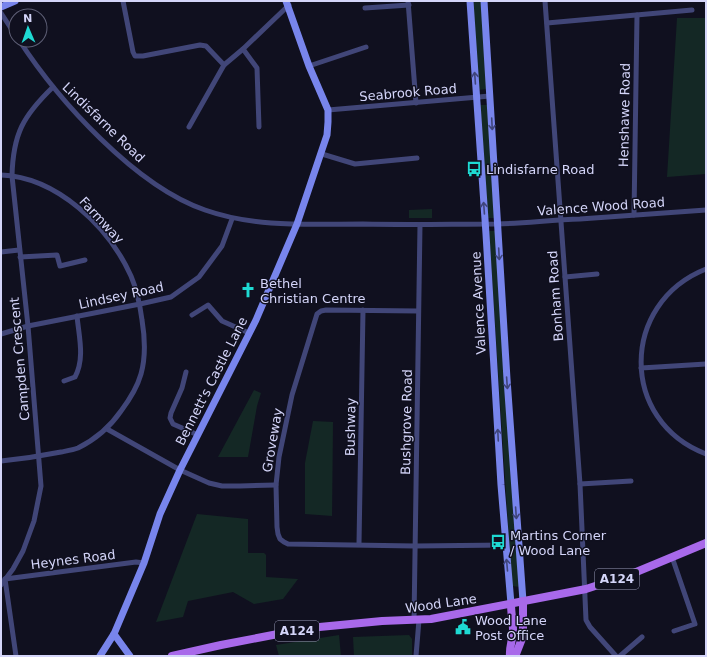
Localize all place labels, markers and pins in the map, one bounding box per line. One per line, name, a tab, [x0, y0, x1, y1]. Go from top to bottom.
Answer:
bus stop icon: Lindisfarne Road	[465, 160, 483, 178]
place label: Lindisfarne Road	[486, 162, 594, 177]
place label: Bethel Christian Centre	[260, 276, 366, 306]
church icon: Bethel Christian Centre	[239, 281, 257, 299]
place label: Martins Corner / Wood Lane	[510, 528, 607, 558]
bus stop icon: Martins Corner / Wood Lane	[489, 533, 507, 551]
place label: Wood Lane Post Office	[475, 613, 547, 643]
public building icon: Wood Lane Post Office	[454, 618, 472, 636]

